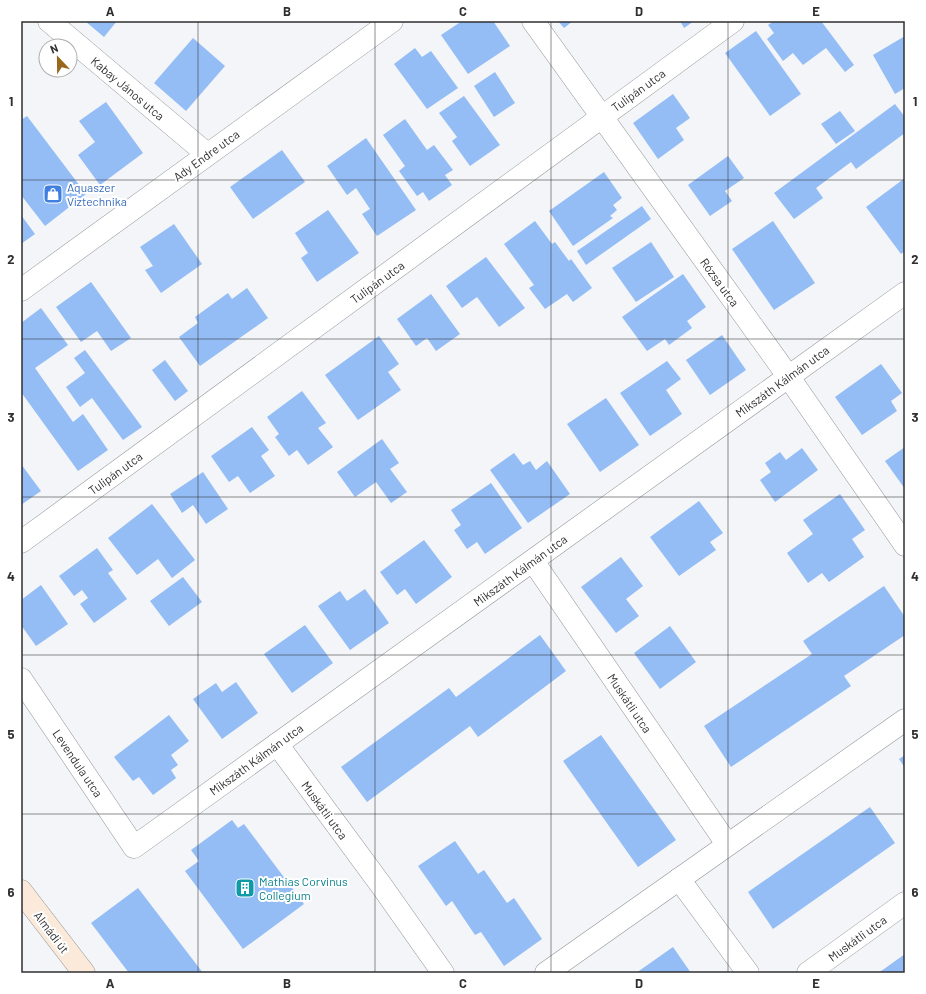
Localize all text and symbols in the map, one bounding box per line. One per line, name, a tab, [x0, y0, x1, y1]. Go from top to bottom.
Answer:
text: A	[106, 3, 115, 19]
text: B	[283, 3, 291, 19]
text: C	[459, 3, 467, 19]
text: D	[635, 3, 643, 19]
text: E	[812, 3, 820, 19]
north arrow	[38, 38, 78, 78]
text: N	[48, 41, 60, 56]
street label: Kabay János utca	[89, 53, 167, 123]
street label: Tulipán utca	[608, 66, 668, 114]
text: 1	[9, 93, 13, 109]
text: 1	[913, 93, 917, 109]
street label: Ady Endre utca	[170, 126, 242, 184]
place label: Aquaszer Víztechnika	[67, 180, 127, 208]
shop icon: Aquaszer Víztechnika	[42, 183, 64, 205]
text: 2	[7, 251, 15, 267]
text: 2	[911, 251, 919, 267]
street label: Rózsa utca	[698, 255, 742, 309]
street label: Tulipán utca	[347, 258, 407, 306]
street label: Mikszáth Kálmán utca	[732, 342, 832, 420]
text: 3	[7, 409, 15, 425]
text: 3	[911, 409, 919, 425]
street label: Tulipán utca	[85, 449, 145, 497]
street label: Mikszáth Kálmán utca	[470, 531, 570, 609]
text: 4	[7, 568, 15, 584]
text: 4	[911, 568, 919, 584]
street label: Muskátli utca	[605, 671, 655, 735]
street label: Mikszáth Kálmán utca	[206, 720, 306, 798]
text: 5	[7, 726, 15, 742]
text: 5	[911, 726, 919, 742]
street label: Levendula utca	[50, 727, 106, 799]
street label: Muskátli utca	[299, 778, 351, 842]
place label: Mathias Corvinus Collegium	[259, 874, 348, 902]
building icon: Mathias Corvinus Collegium	[234, 877, 256, 899]
text: 6	[8, 884, 15, 900]
text: 6	[912, 884, 919, 900]
street label: Almádi út	[32, 908, 72, 956]
street label: Muskátli utca	[825, 912, 889, 964]
text: A	[106, 975, 115, 991]
text: B	[283, 975, 291, 991]
text: C	[459, 975, 467, 991]
text: D	[635, 975, 643, 991]
text: E	[812, 975, 820, 991]

